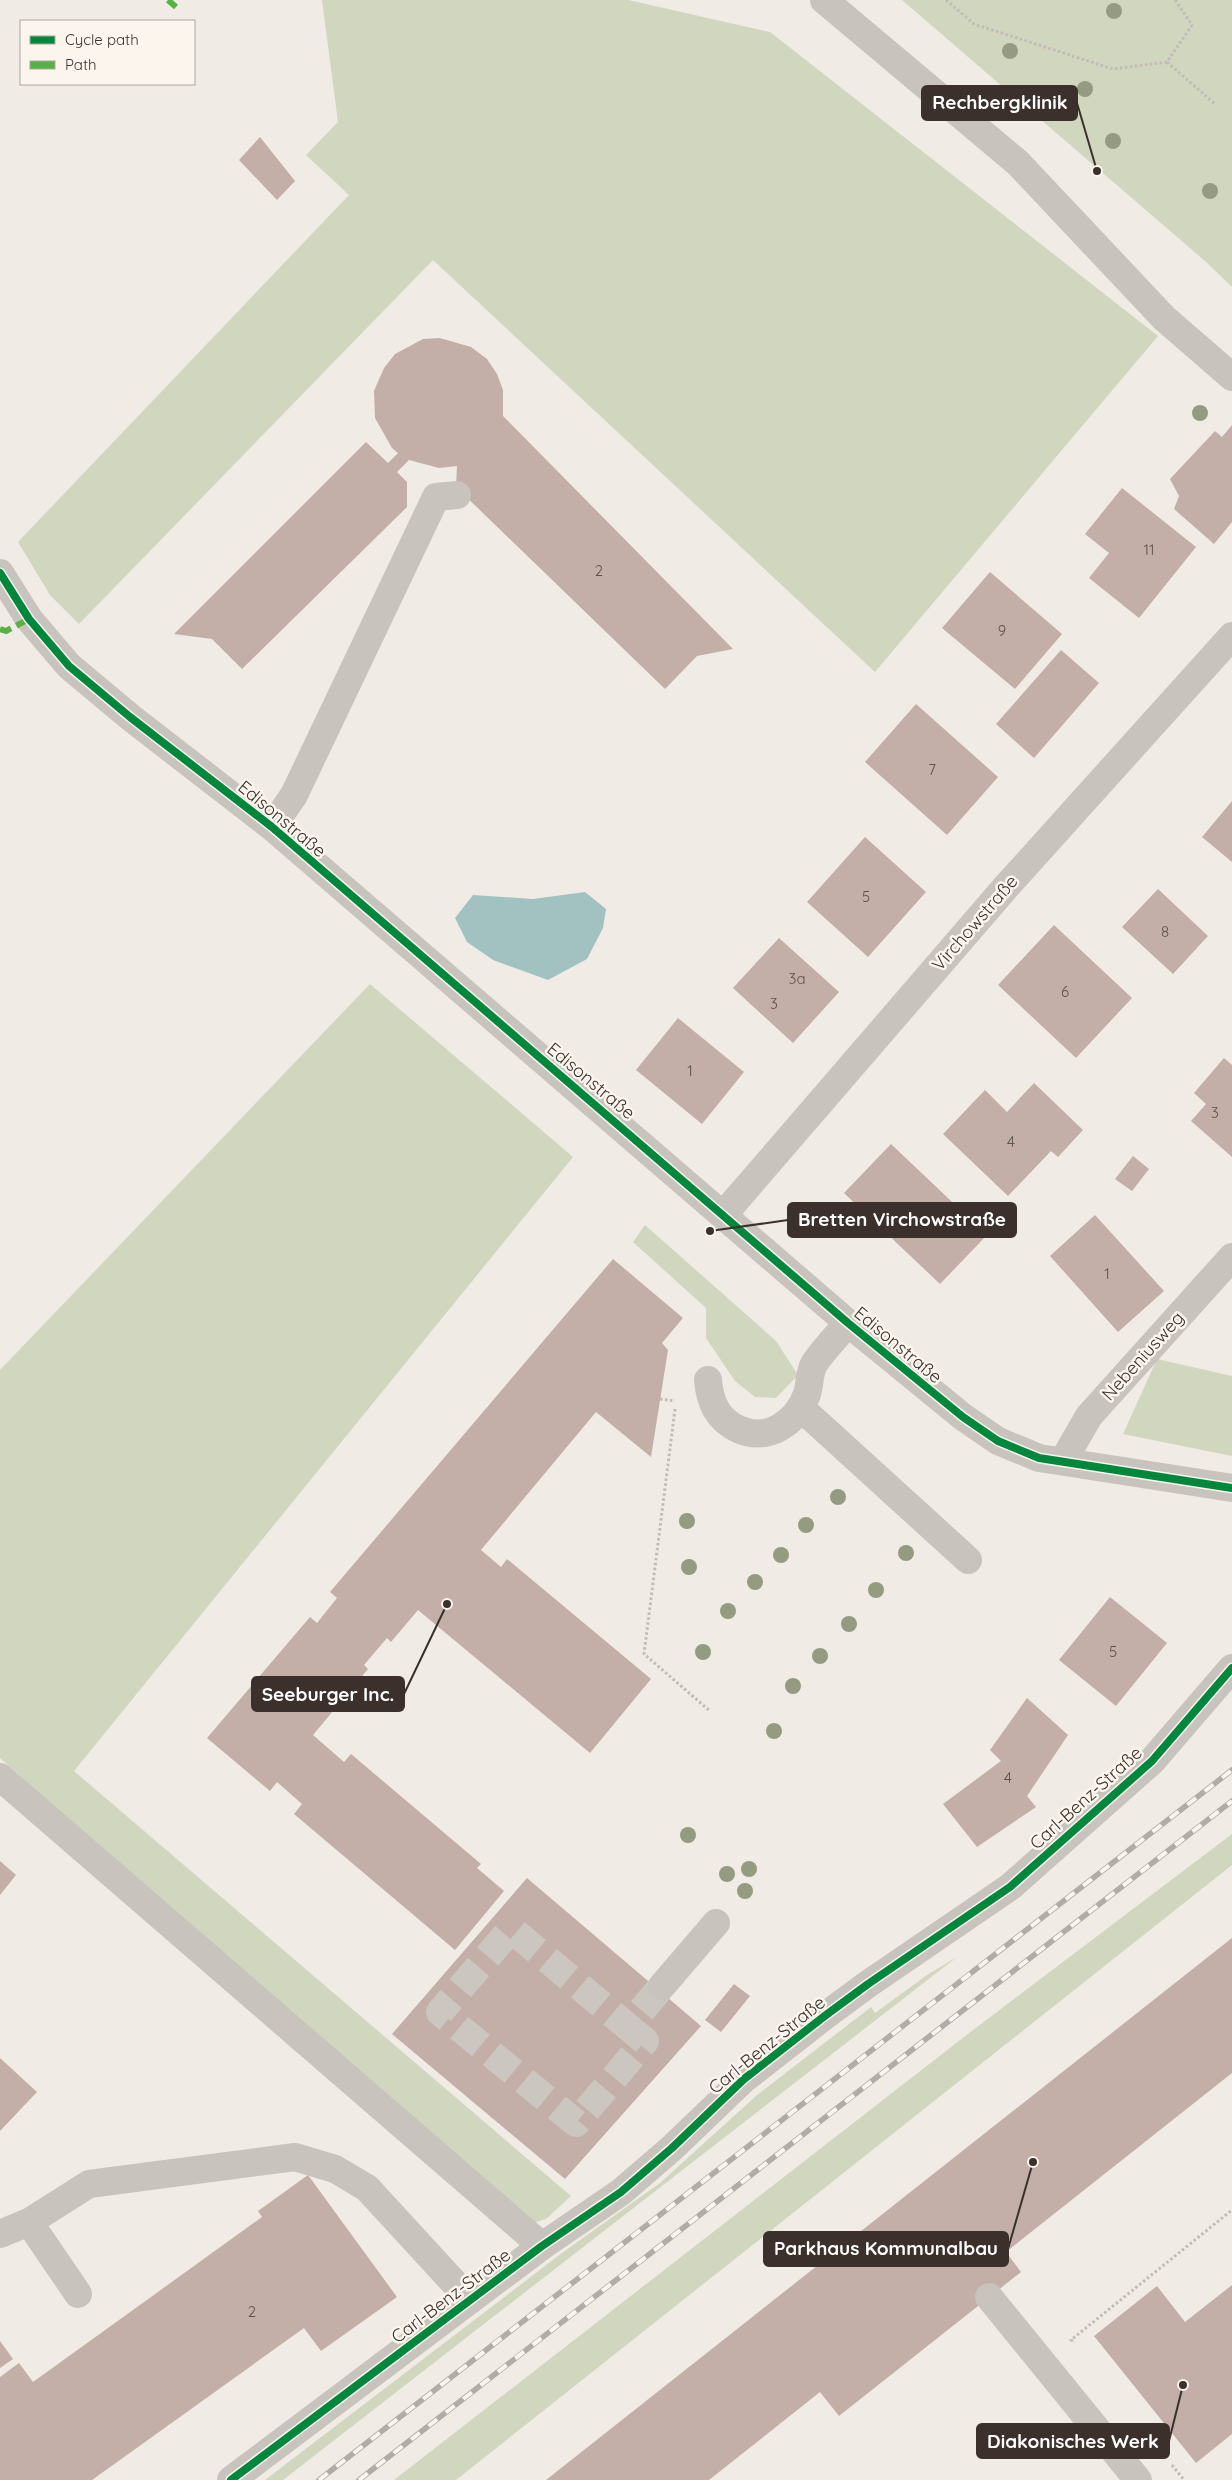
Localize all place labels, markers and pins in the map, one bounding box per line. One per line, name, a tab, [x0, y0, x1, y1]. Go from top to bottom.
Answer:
callout: Rechbergklinik	[922, 86, 1077, 120]
callout: Bretten Virchowstraße	[788, 1203, 1016, 1237]
callout: Seeburger Inc.	[252, 1677, 404, 1711]
callout: Parkhaus Kommunalbau	[764, 2232, 1008, 2266]
callout: Diakonisches Werk	[977, 2424, 1169, 2458]

